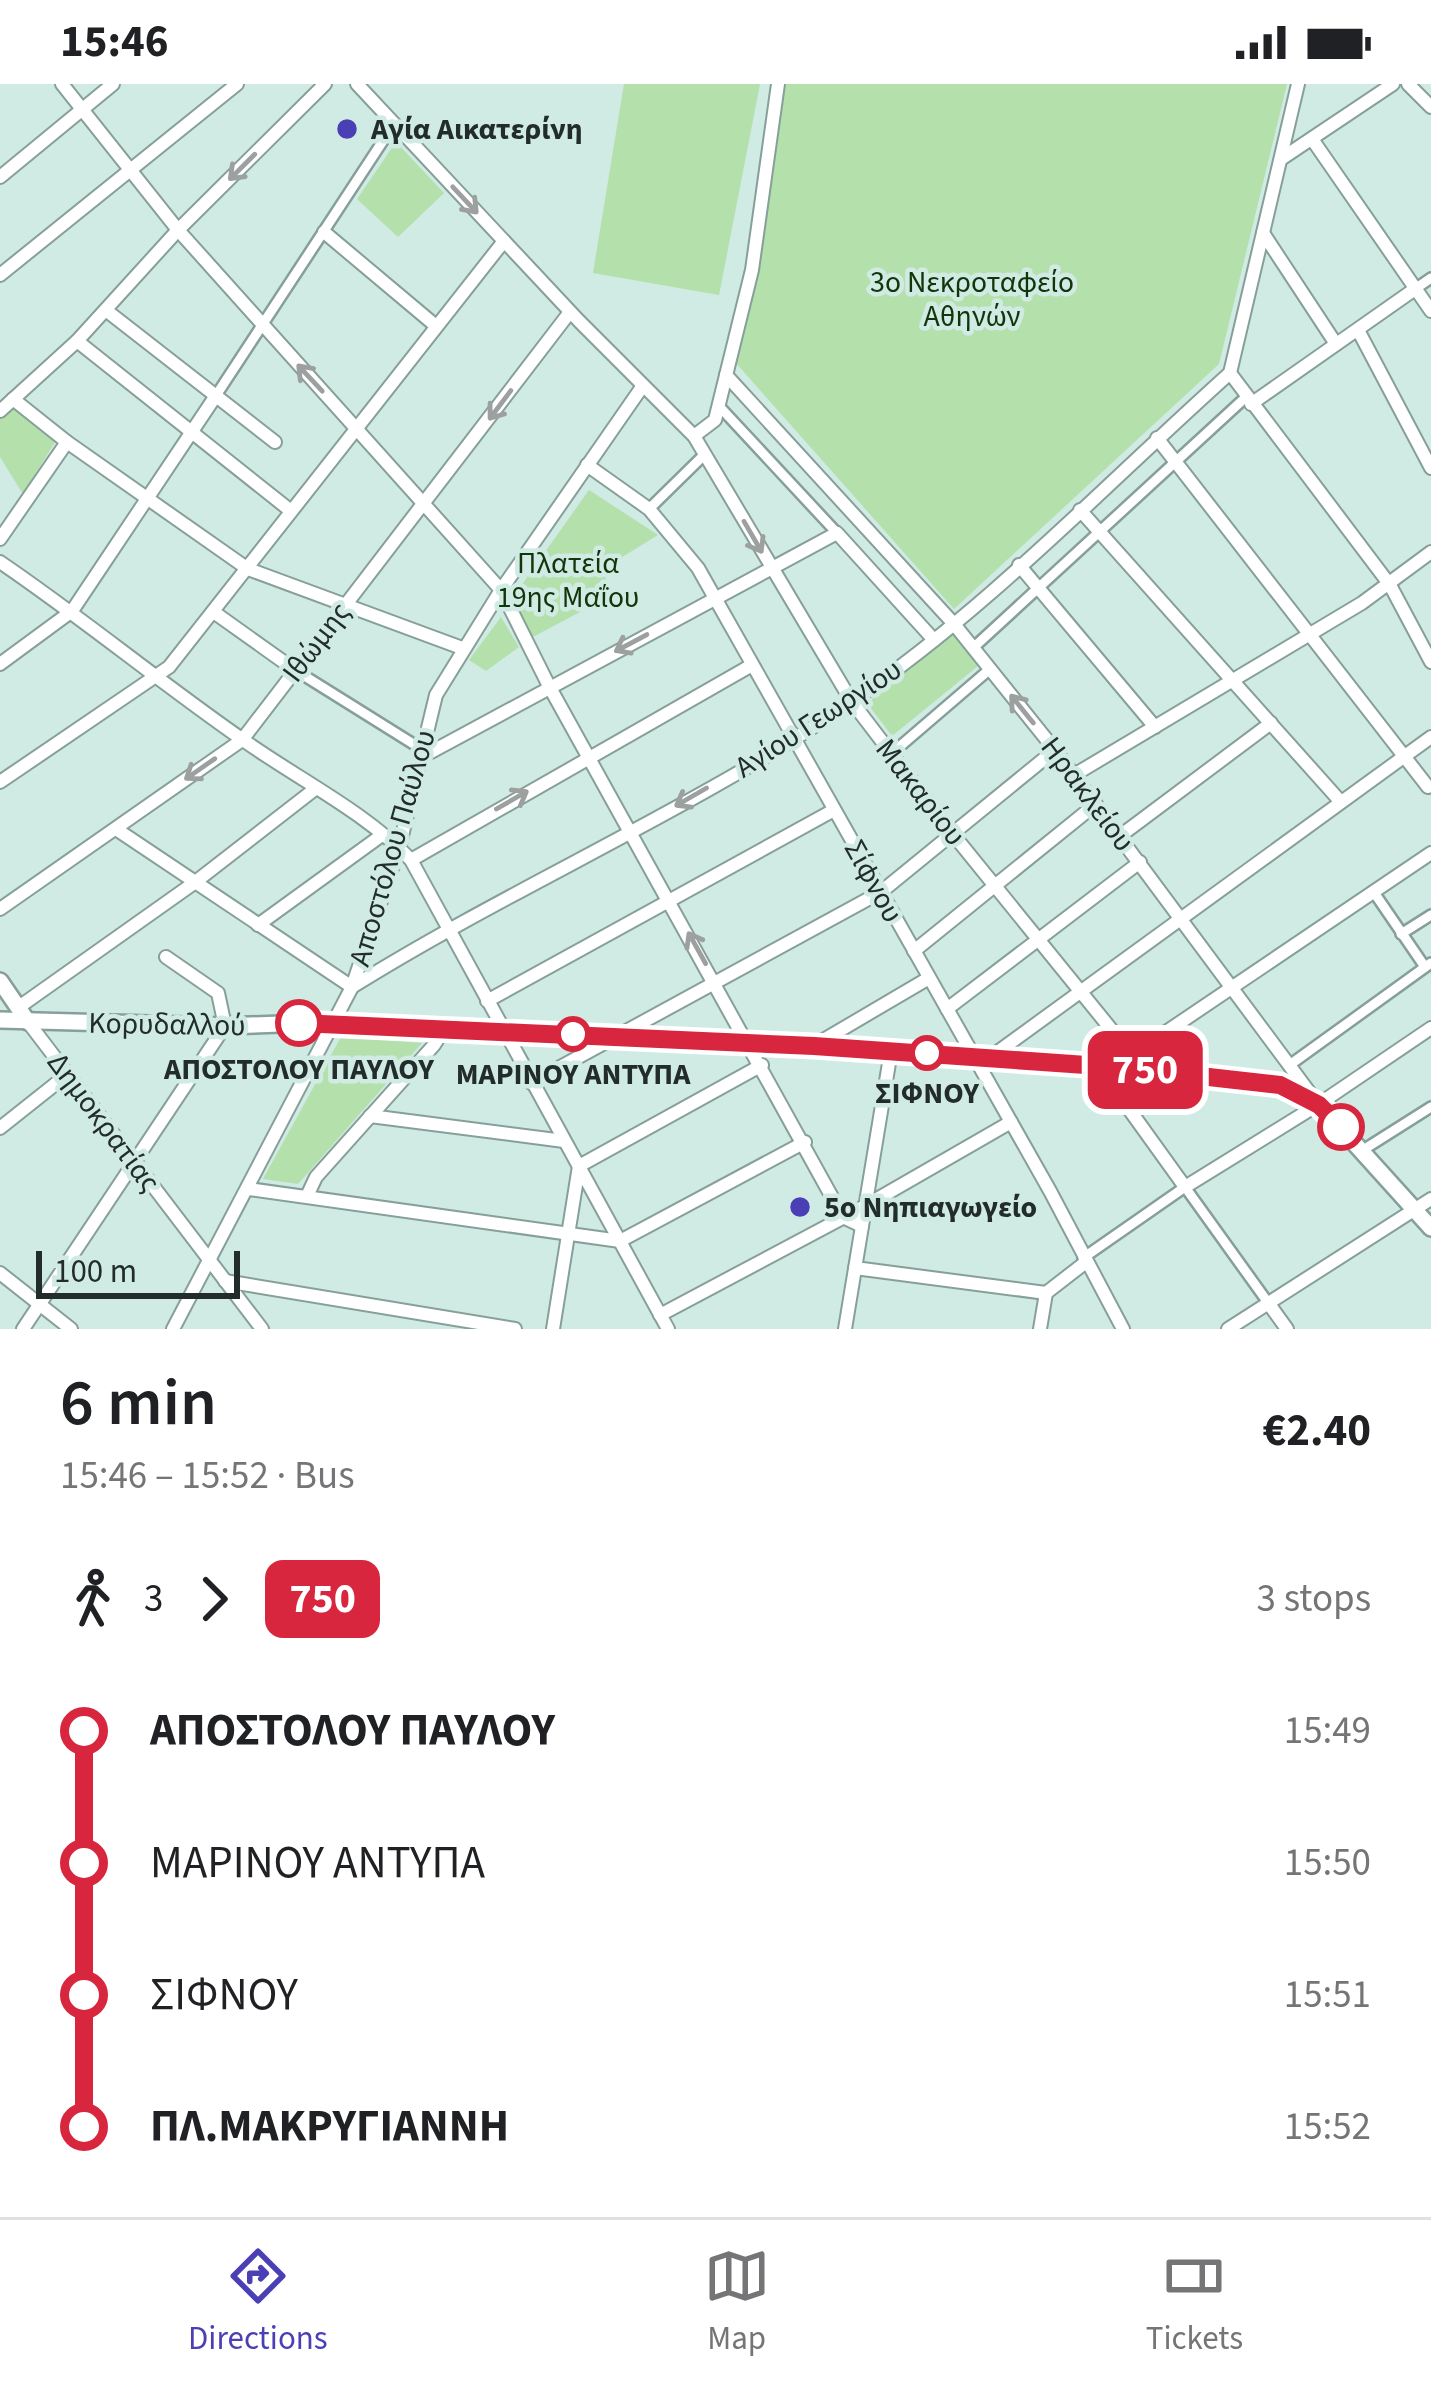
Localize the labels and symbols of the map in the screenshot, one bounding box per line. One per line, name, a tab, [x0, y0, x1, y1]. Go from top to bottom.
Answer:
place label: Αγία Αικατερίνη	[370, 108, 583, 151]
marker: Αγία Αικατερίνη	[334, 116, 360, 142]
one-way arrow	[228, 152, 257, 181]
one-way arrow	[451, 185, 479, 214]
park label: 3ο Νεκροταφείο Αθηνών	[870, 261, 1074, 338]
one-way arrow	[296, 364, 325, 394]
one-way arrow	[487, 388, 513, 421]
one-way arrow	[742, 519, 766, 554]
park label: Πλατεία 19ης Μαΐου	[497, 542, 639, 619]
street label: Ιθώμης	[272, 593, 361, 691]
one-way arrow	[614, 632, 649, 655]
street label: Αγίου Γεωργίου	[726, 648, 910, 789]
one-way arrow	[1009, 693, 1036, 725]
street label: Αποστόλου Παύλου	[338, 725, 447, 971]
street label: Ηρακλείου	[1030, 728, 1145, 861]
street label: Μακαρίου	[865, 730, 976, 855]
one-way arrow	[184, 756, 217, 782]
one-way arrow	[674, 786, 709, 810]
one-way arrow	[494, 788, 529, 812]
street label: Σίφνου	[833, 832, 914, 931]
one-way arrow	[685, 931, 709, 966]
marker: ΑΠΟΣΤΟΛΟΥ ΠΑΥΛΟΥ	[277, 1001, 321, 1045]
street label: Κορυδαλλού	[88, 1002, 246, 1047]
marker: ΜΑΡΙΝΟΥ ΑΝΤΥΠΑ	[557, 1018, 589, 1050]
line badge: 750	[1076, 1031, 1214, 1109]
marker: ΣΙΦΝΟΥ	[911, 1037, 943, 1069]
street label: Δημοκρατίας	[37, 1043, 170, 1201]
place label: ΑΠΟΣΤΟΛΟΥ ΠΑΥΛΟΥ	[163, 1048, 434, 1091]
place label: ΜΑΡΙΝΟΥ ΑΝΤΥΠΑ	[456, 1053, 691, 1096]
place label: ΣΙΦΝΟΥ	[875, 1072, 979, 1115]
unlabelled marker	[1319, 1105, 1363, 1149]
place label: 5ο Νηπιαγωγείο	[824, 1186, 1037, 1229]
marker: 5ο Νηπιαγωγείο	[787, 1194, 813, 1220]
scale bar	[36, 1245, 240, 1298]

